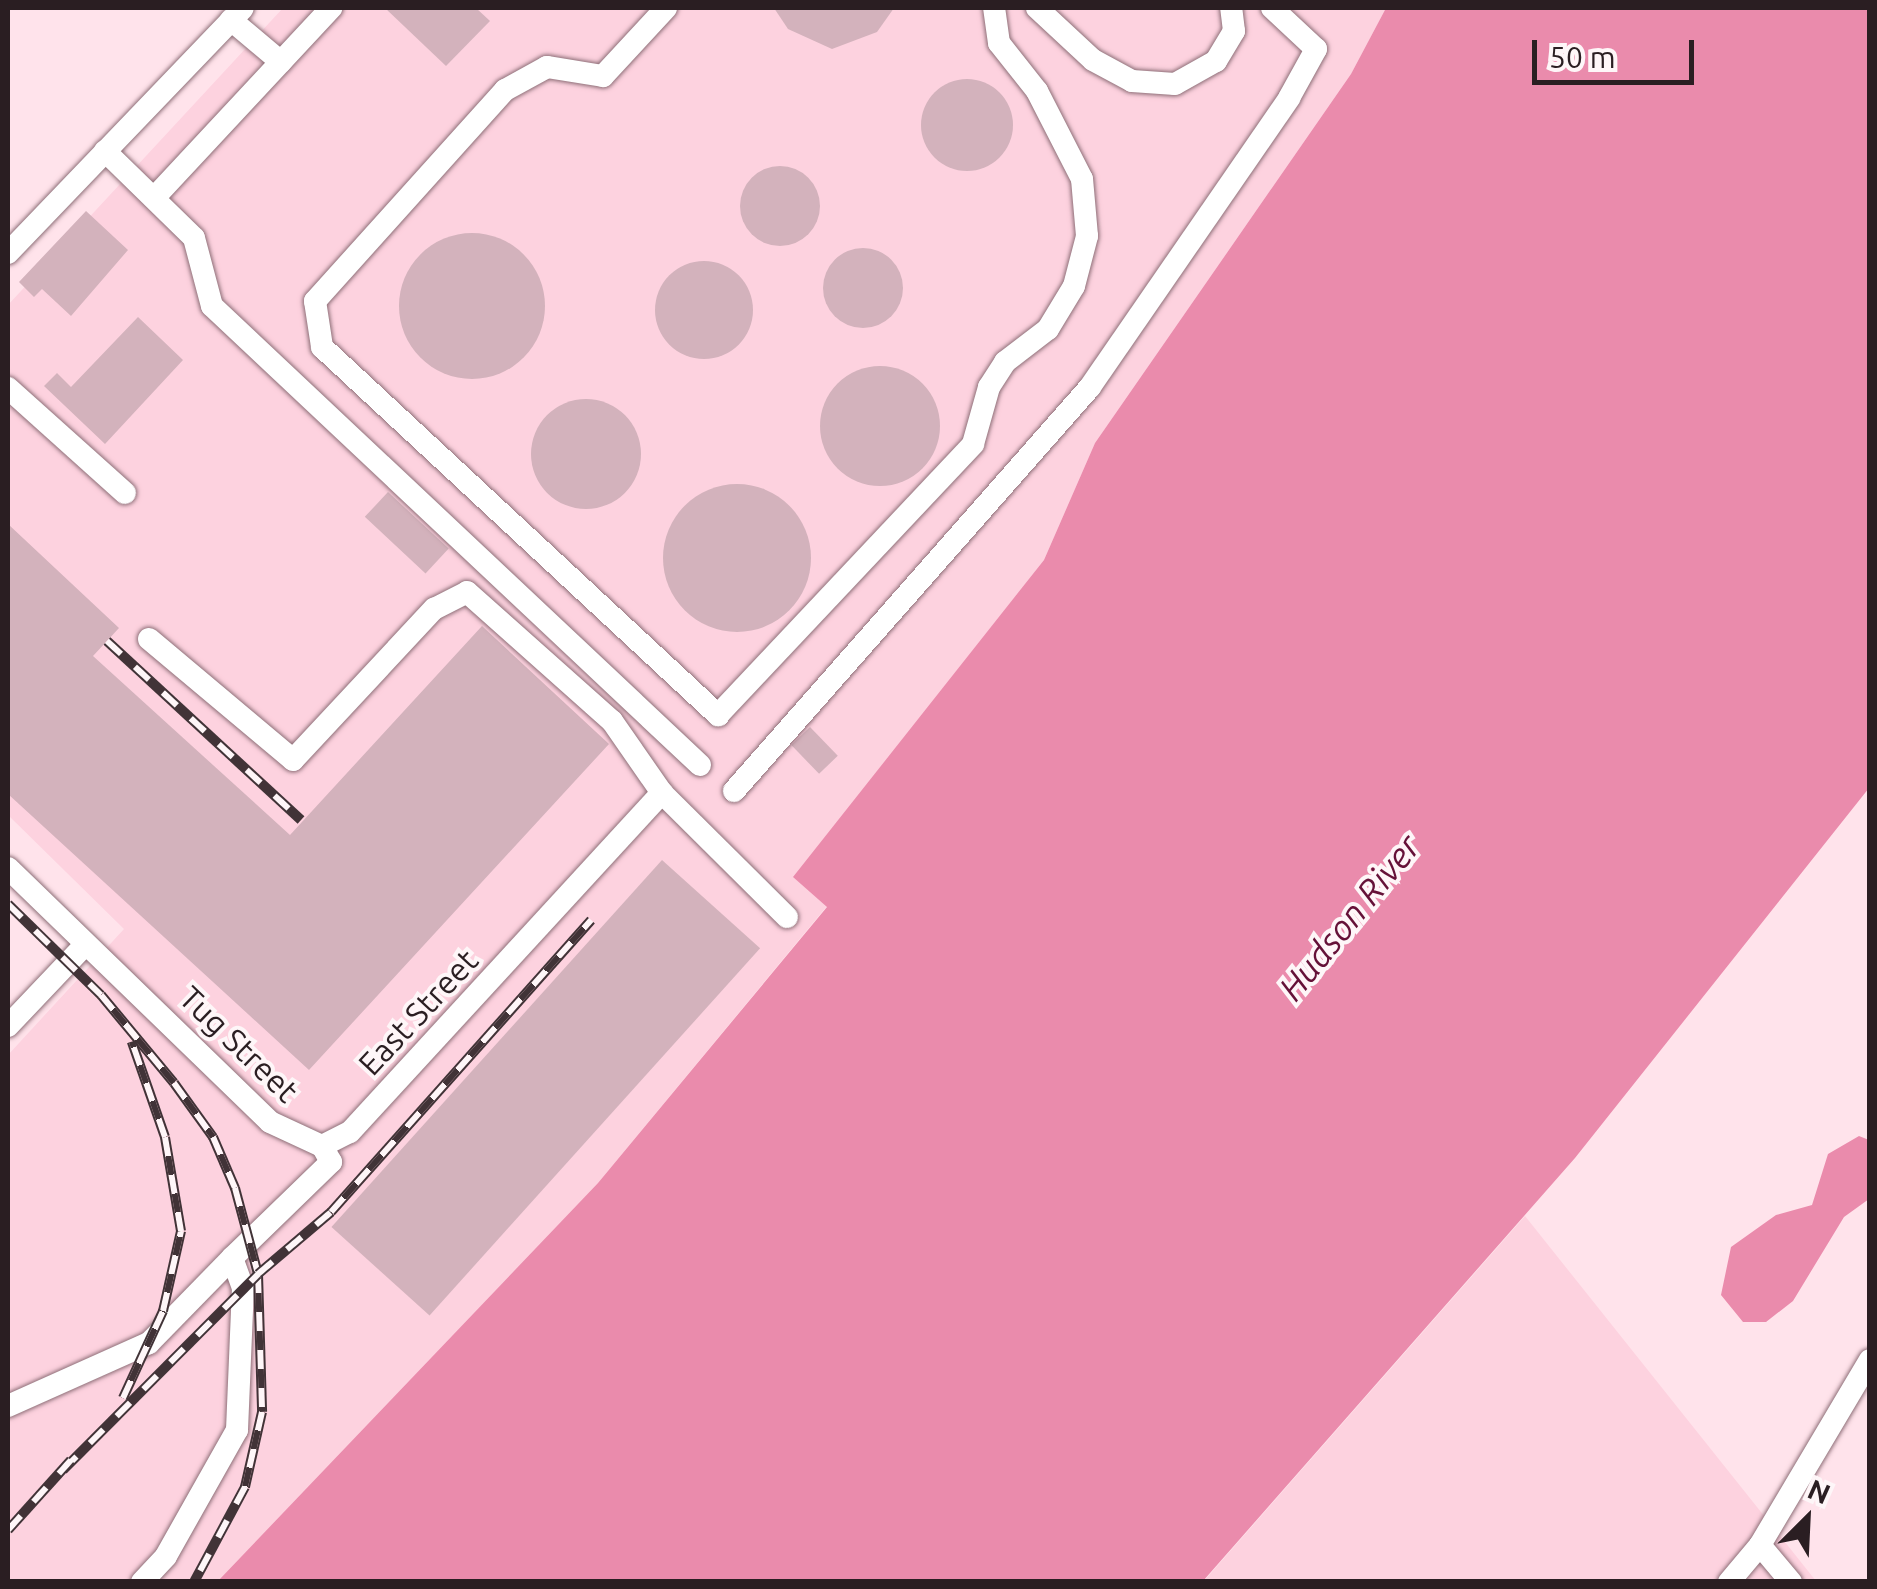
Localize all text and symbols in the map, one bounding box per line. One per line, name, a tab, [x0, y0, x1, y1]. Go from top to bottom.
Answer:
scale bar	[1537, 20, 1700, 82]
text: 50 m	[1549, 40, 1616, 74]
water label: Hudson River	[1269, 826, 1429, 1008]
street label: East Street	[350, 941, 486, 1083]
street label: Tug Street	[172, 978, 306, 1110]
north arrow	[1757, 1469, 1857, 1569]
text: N	[1804, 1473, 1835, 1510]

